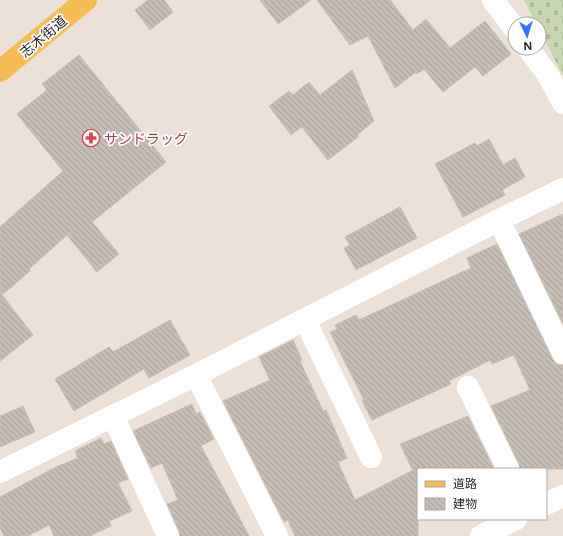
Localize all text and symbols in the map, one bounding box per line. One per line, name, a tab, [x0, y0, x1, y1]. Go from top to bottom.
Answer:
street label: 志木街道	[15, 11, 71, 61]
north arrow	[507, 16, 547, 56]
text: N	[523, 39, 533, 54]
pharmacy icon: サンドラッグ	[81, 128, 101, 148]
place label: サンドラッグ	[104, 129, 188, 148]
legend	[417, 468, 547, 520]
text: 道路	[453, 475, 477, 492]
text: 建物	[453, 495, 477, 512]

